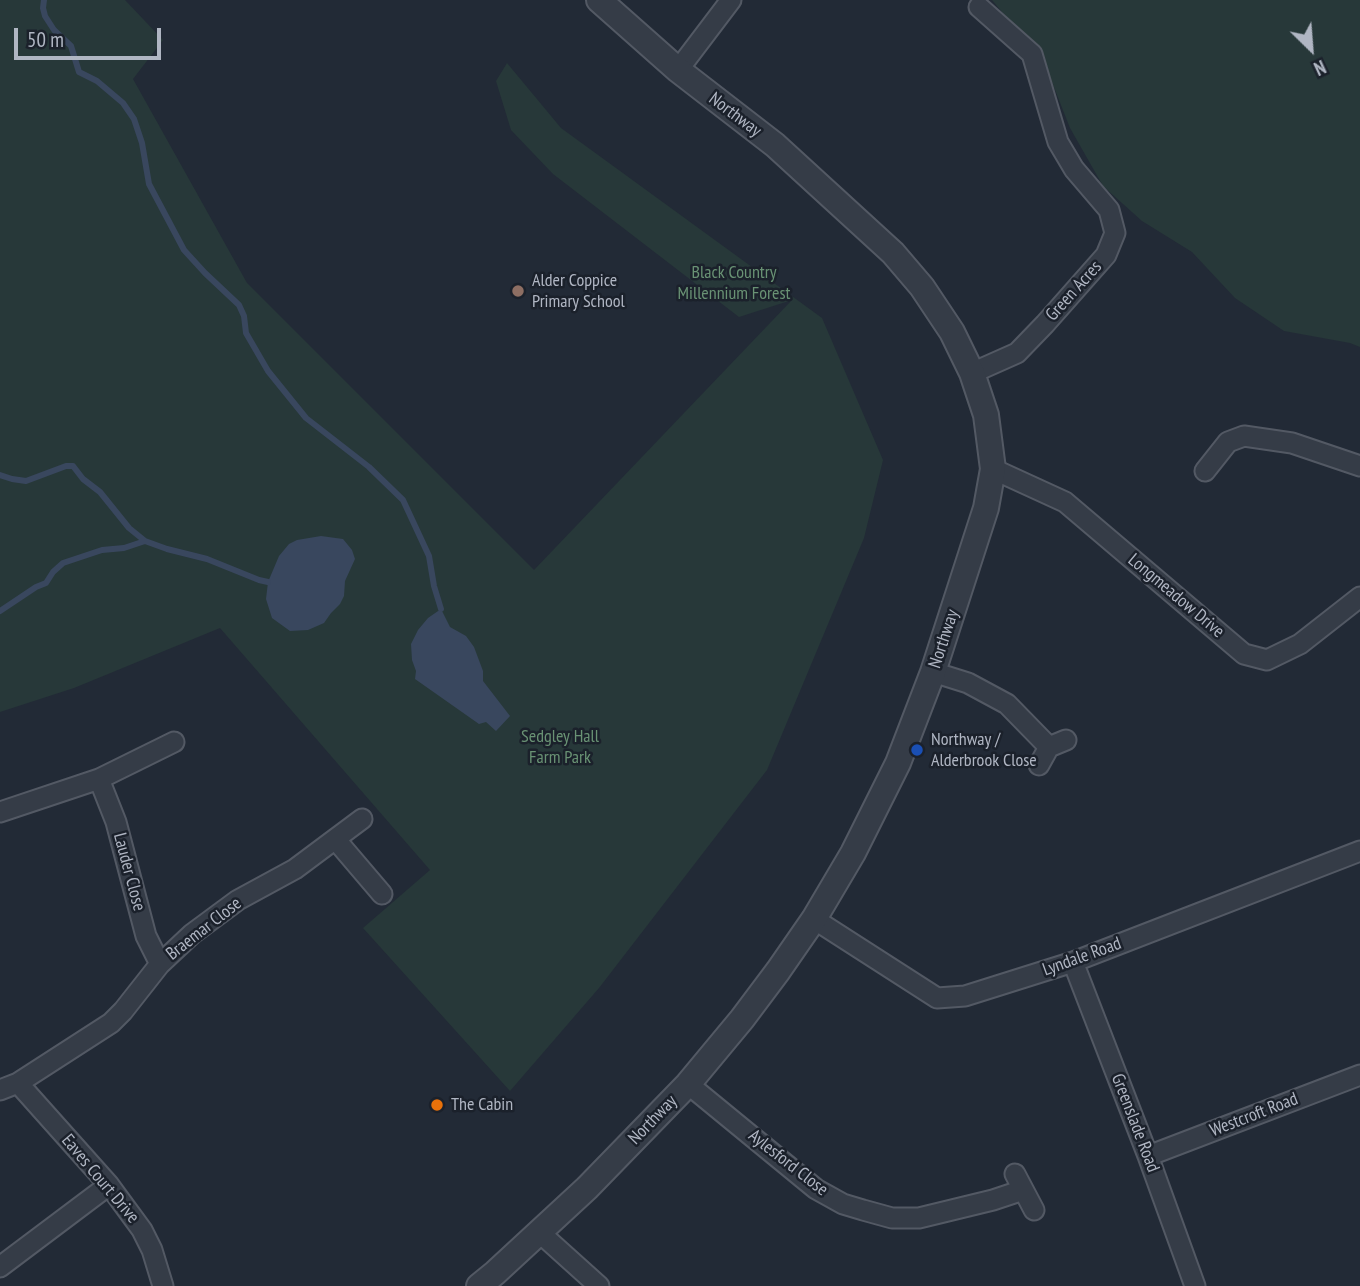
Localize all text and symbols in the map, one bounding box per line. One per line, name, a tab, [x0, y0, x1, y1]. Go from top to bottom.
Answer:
scale bar	[18, 14, 164, 58]
north arrow	[1276, 14, 1346, 84]
text: 50 m	[27, 26, 64, 53]
text: N	[1310, 55, 1330, 81]
street label: Northway	[704, 88, 766, 142]
street label: Green Acres	[1041, 256, 1107, 326]
park label: Black Country Millennium Forest	[678, 262, 790, 304]
place label: Alder Coppice Primary School	[532, 270, 625, 312]
marker: Alder Coppice Primary School	[510, 283, 526, 299]
street label: Longmeadow Drive	[1123, 549, 1229, 643]
street label: Northway	[924, 607, 964, 671]
park label: Sedgley Hall Farm Park	[521, 726, 599, 768]
place label: Northway / Alderbrook Close	[931, 729, 1037, 772]
marker: Northway / Alderbrook Close	[909, 742, 925, 758]
street label: Lauder Close	[108, 831, 150, 913]
street label: Braemar Close	[162, 893, 246, 965]
street label: Lyndale Road	[1040, 933, 1124, 981]
street label: Greenslade Road	[1106, 1071, 1164, 1175]
street label: Westcroft Road	[1207, 1088, 1301, 1142]
street label: Northway	[624, 1091, 682, 1149]
place label: The Cabin	[451, 1094, 513, 1116]
marker: The Cabin	[429, 1097, 445, 1113]
street label: Aylesford Close	[744, 1125, 832, 1201]
street label: Eaves Court Drive	[57, 1130, 143, 1228]

